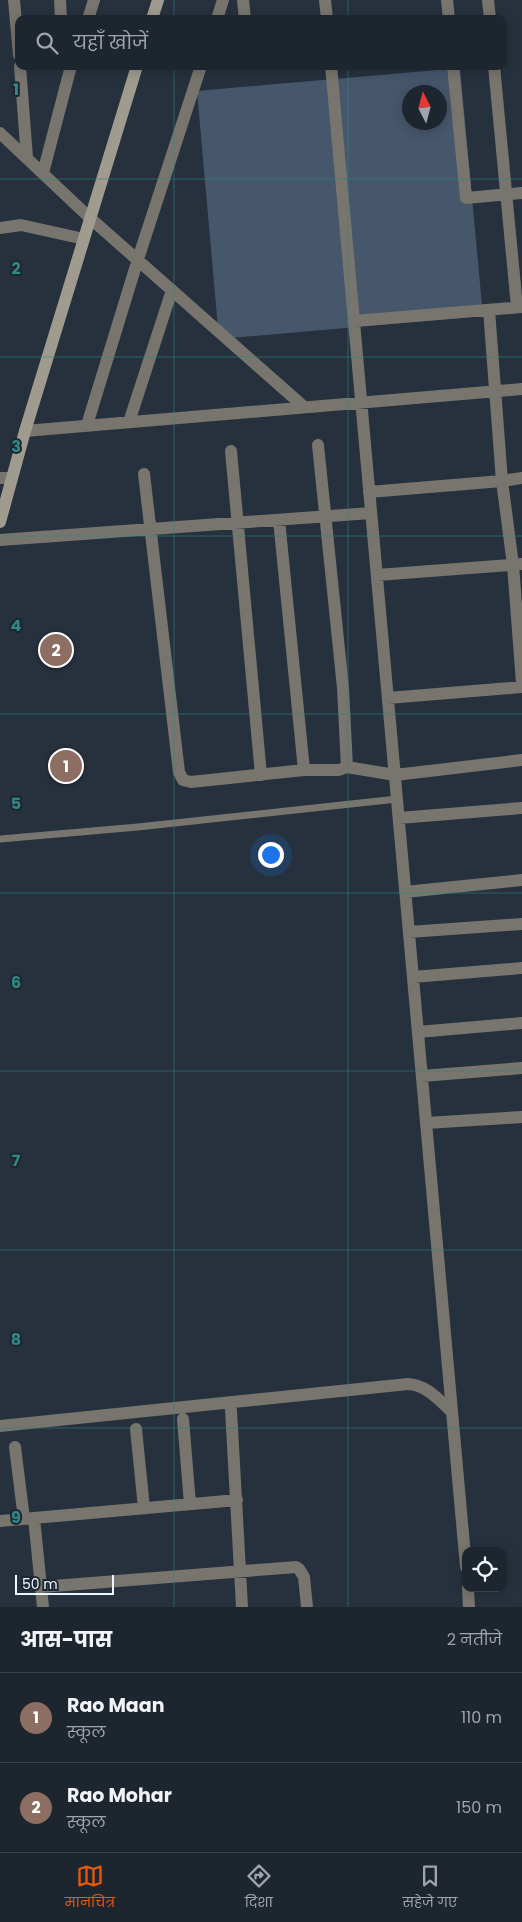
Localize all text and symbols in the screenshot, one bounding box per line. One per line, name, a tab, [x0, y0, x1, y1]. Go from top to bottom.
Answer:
search box	[15, 15, 507, 70]
icon: search	[33, 29, 61, 57]
text: यहाँ खोजें	[73, 29, 148, 56]
text: 1	[13, 78, 19, 101]
north arrow	[402, 85, 447, 130]
text: 2	[11, 257, 21, 280]
text: 3	[11, 435, 21, 458]
text: 4	[11, 614, 22, 637]
pin: 2	[40, 631, 72, 669]
pin: 1	[50, 747, 82, 785]
text: 5	[11, 792, 21, 815]
your location	[258, 842, 284, 868]
text: 6	[11, 971, 21, 994]
text: 7	[12, 1149, 21, 1172]
text: 8	[11, 1328, 21, 1351]
text: 9	[11, 1506, 21, 1529]
map controls	[462, 1547, 507, 1592]
button: locate	[462, 1547, 507, 1592]
scale bar	[15, 1572, 114, 1595]
text: 50 m	[22, 1574, 58, 1594]
text: आस-पास	[20, 1625, 112, 1654]
text: 2 नतीजे	[447, 1628, 502, 1651]
text: Rao Maan	[67, 1692, 164, 1719]
text: 1	[33, 1706, 39, 1729]
text: 110 m	[461, 1706, 502, 1729]
text: स्कूल	[67, 1721, 106, 1744]
text: Rao Mohar	[67, 1782, 172, 1809]
text: 2	[31, 1796, 41, 1819]
text: 150 m	[456, 1796, 502, 1819]
text: स्कूल	[67, 1811, 106, 1834]
tab: मानचित्र	[65, 1862, 115, 1913]
tab: दिशा	[245, 1862, 273, 1913]
tab: सहेजे गए	[402, 1862, 457, 1913]

